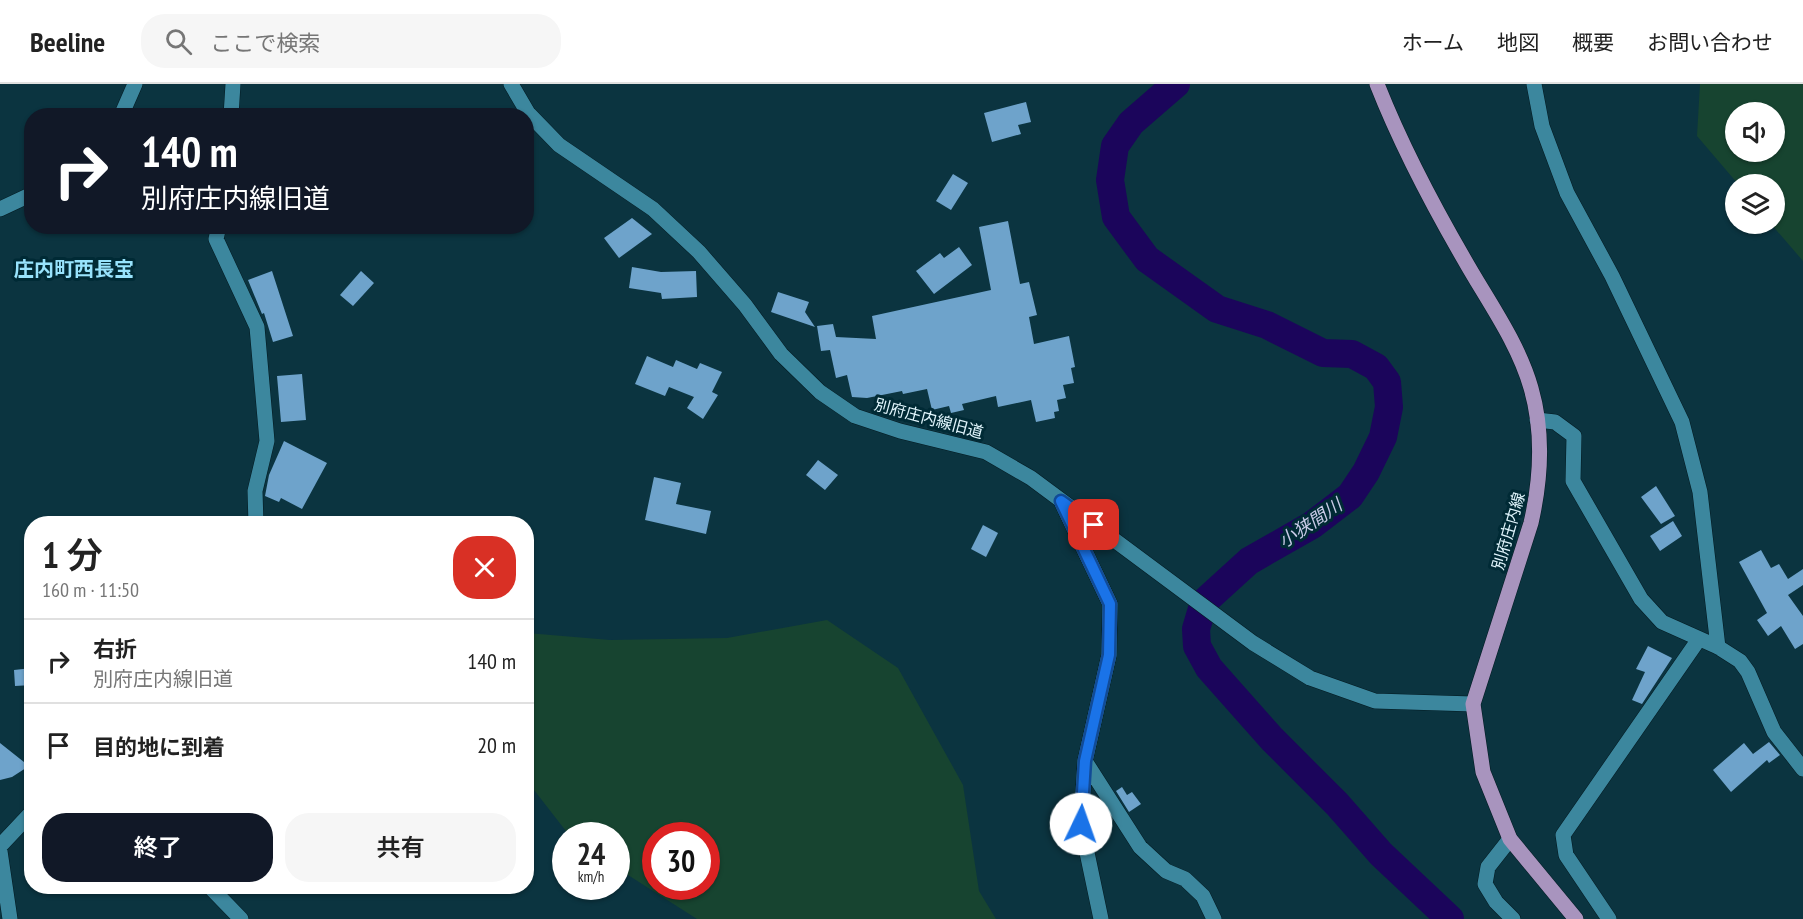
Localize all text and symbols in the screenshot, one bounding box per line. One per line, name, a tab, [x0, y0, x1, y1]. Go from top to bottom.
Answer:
search box	[141, 14, 561, 68]
text: Beeline	[30, 23, 105, 60]
icon: search	[162, 25, 195, 58]
text: ここで検索	[210, 29, 320, 57]
text: ホーム	[1402, 29, 1464, 56]
text: 地図	[1497, 29, 1539, 56]
text: 概要	[1572, 29, 1614, 56]
text: お問い合わせ	[1647, 29, 1773, 56]
map controls	[1725, 102, 1785, 234]
button: sound	[1725, 102, 1785, 162]
text: 140 m	[141, 124, 238, 179]
icon: right	[42, 132, 120, 210]
button: layers	[1725, 174, 1785, 234]
text: 別府庄内線旧道	[141, 181, 330, 215]
district label: 庄内町西長宝	[14, 256, 134, 282]
street label: 別府庄内線旧道	[872, 394, 986, 442]
street label: 別府庄内線	[1487, 490, 1529, 572]
water label: 小狭間川	[1274, 492, 1348, 553]
pin	[1068, 499, 1119, 550]
icon: arrive	[1077, 508, 1110, 541]
text: 1 分	[42, 531, 103, 578]
button: close	[453, 536, 516, 599]
text: 160 m · 11:50	[42, 577, 139, 603]
text: 右折	[93, 635, 137, 663]
icon: right	[42, 645, 75, 678]
text: 140 m	[467, 647, 516, 675]
text: 別府庄内線旧道	[93, 666, 233, 692]
icon: arrive	[42, 729, 75, 762]
text: 20 m	[477, 731, 516, 759]
text: 目的地に到着	[93, 733, 225, 761]
position arrow	[1049, 792, 1113, 856]
button: 終了	[42, 813, 273, 882]
button: 共有	[285, 813, 516, 882]
speed limit sign: 30	[642, 822, 720, 900]
text: 24	[577, 834, 605, 873]
text: km/h	[578, 867, 604, 886]

